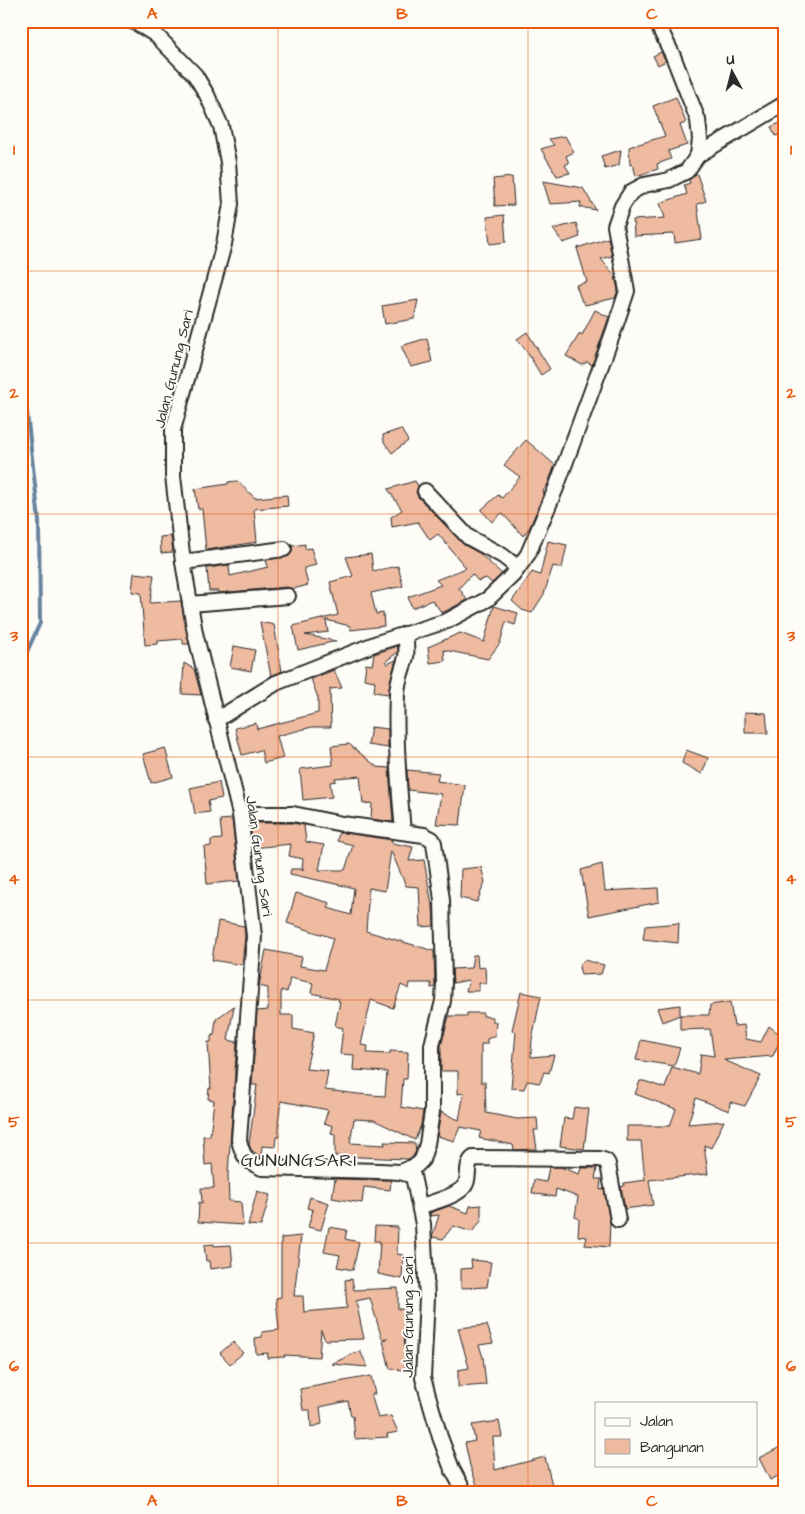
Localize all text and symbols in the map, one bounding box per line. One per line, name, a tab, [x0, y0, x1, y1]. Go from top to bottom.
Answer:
text: A	[147, 3, 158, 25]
text: B	[396, 3, 408, 25]
text: C	[646, 3, 658, 25]
north arrow	[708, 48, 758, 98]
text: U	[725, 50, 736, 70]
text: 1	[13, 139, 16, 161]
text: 1	[790, 139, 793, 161]
street label: Jalan Gunung Sari	[149, 307, 200, 431]
text: 2	[8, 382, 19, 404]
text: 2	[785, 382, 796, 404]
text: 3	[9, 625, 19, 647]
text: 3	[786, 625, 796, 647]
street label: Jalan Gunung Sari	[239, 795, 278, 918]
text: 4	[9, 868, 20, 890]
text: 4	[786, 868, 797, 890]
text: 5	[8, 1111, 20, 1133]
text: 5	[785, 1111, 797, 1133]
district label: GUNUNGSARI	[241, 1148, 357, 1173]
street label: Jalan Gunung Sari	[398, 1256, 420, 1378]
text: 6	[9, 1355, 19, 1377]
text: 6	[786, 1355, 796, 1377]
legend	[595, 1402, 758, 1466]
text: Jalan	[640, 1411, 674, 1432]
text: Bangunan	[640, 1437, 704, 1459]
text: A	[147, 1490, 158, 1512]
text: B	[396, 1490, 408, 1512]
text: C	[646, 1490, 658, 1512]

